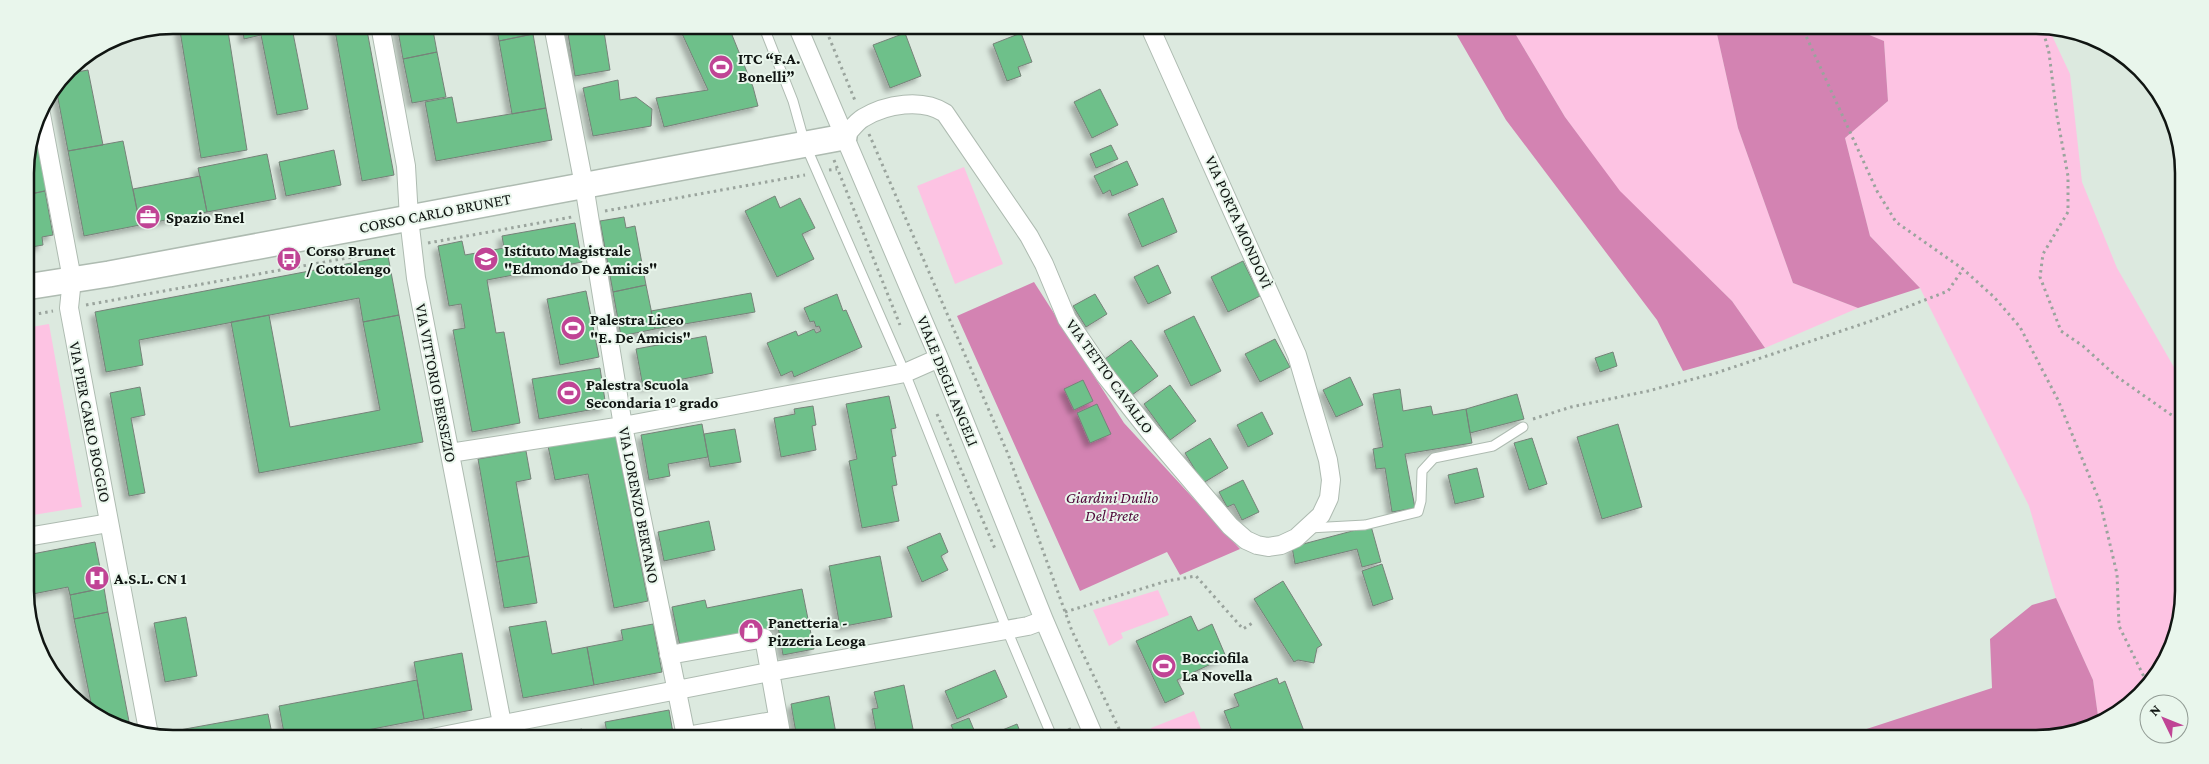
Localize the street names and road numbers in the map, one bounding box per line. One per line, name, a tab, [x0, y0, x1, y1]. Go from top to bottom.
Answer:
street label: VIA PORTA MONDOVÌ	[1202, 153, 1276, 291]
street label: CORSO CARLO BRUNET	[358, 190, 513, 236]
street label: VIA VITTORIO BERSEZIO	[412, 302, 460, 464]
street label: VIALE DEGLI ANGELI	[914, 313, 982, 449]
street label: VIA TETTO CAVALLO	[1063, 316, 1157, 436]
street label: VIA PIER CARLO BOGGIO	[66, 340, 114, 504]
street label: VIA LORENZO BERTANO	[615, 425, 663, 585]

